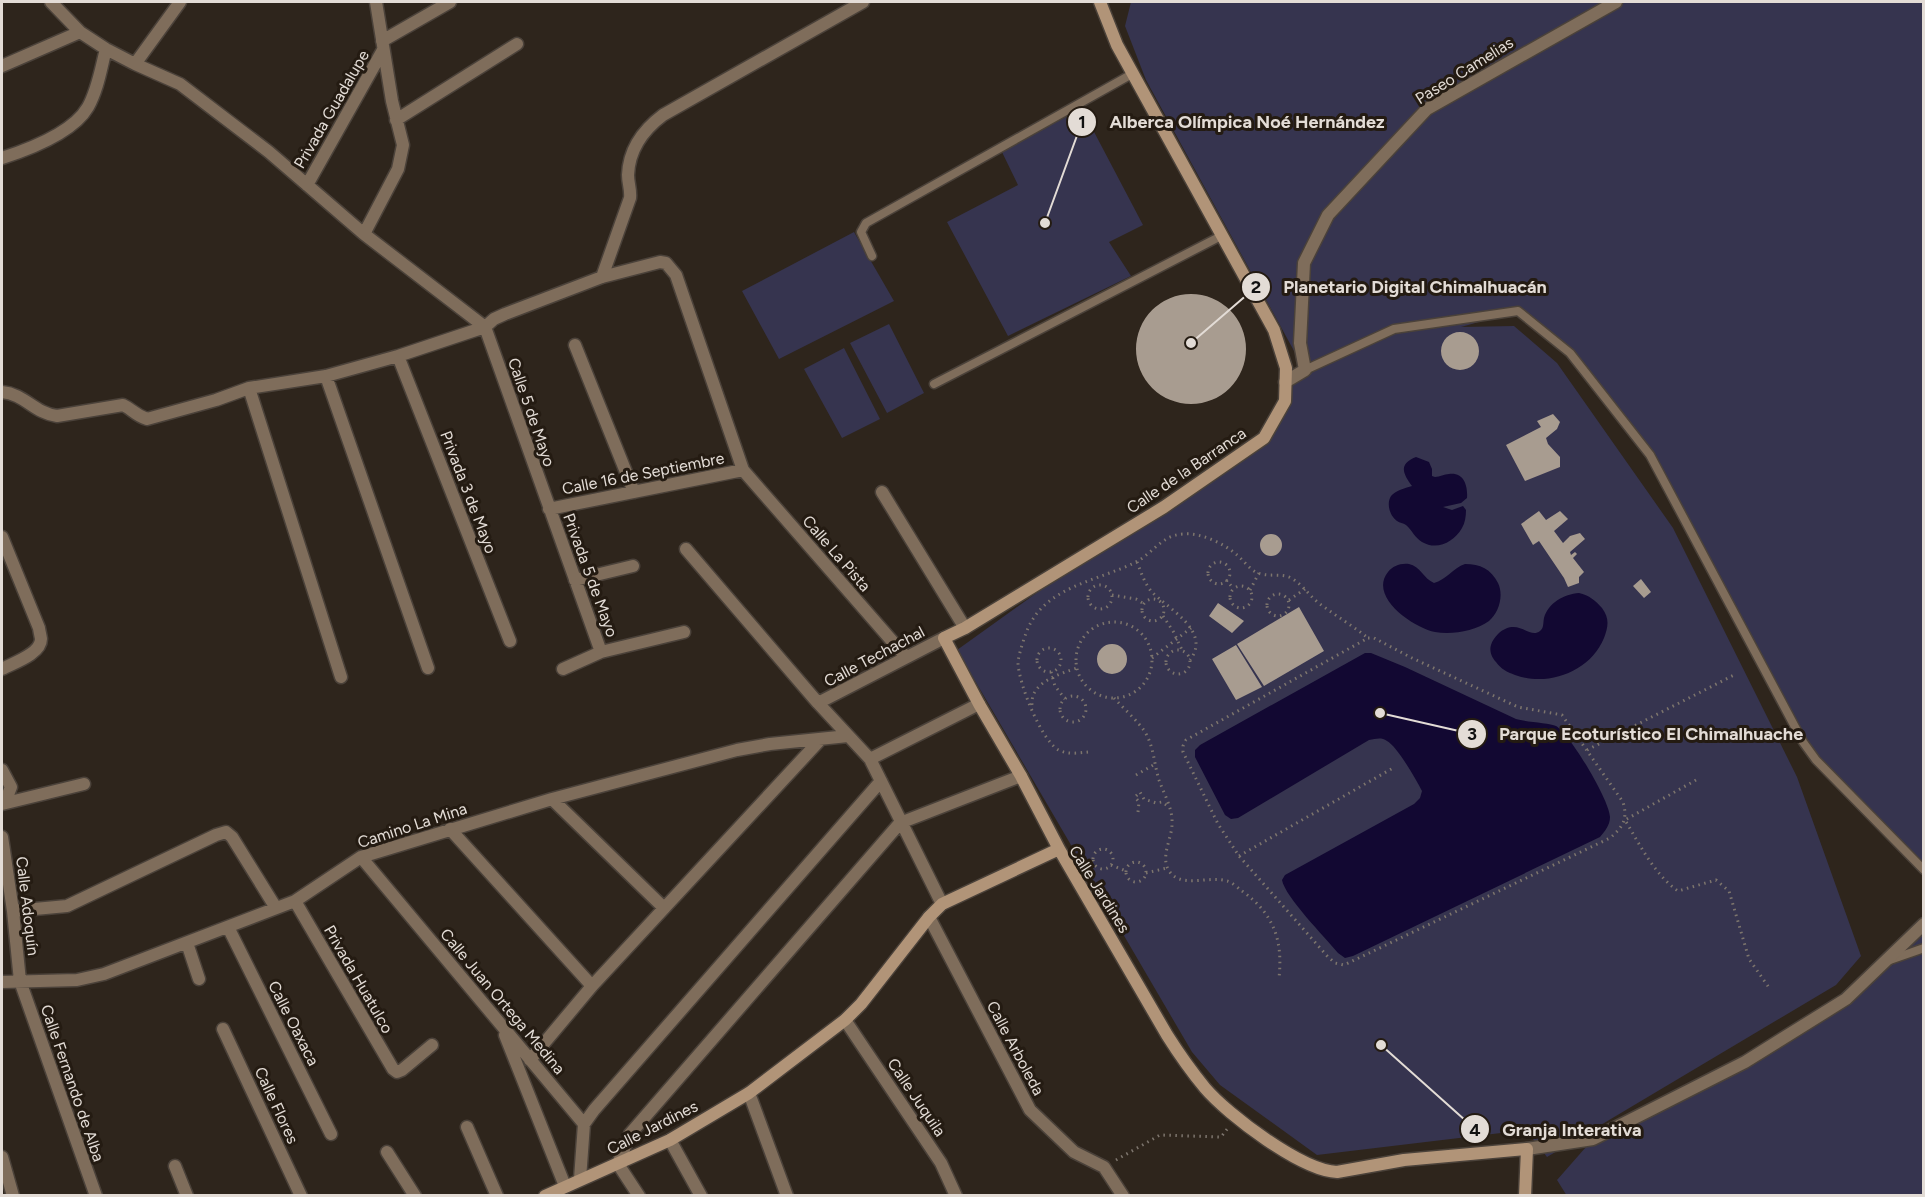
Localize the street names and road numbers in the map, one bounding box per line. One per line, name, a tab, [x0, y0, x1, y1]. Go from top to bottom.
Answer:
street label: Paseo Camelias	[1412, 33, 1517, 108]
street label: Privada Guadalupe	[290, 46, 373, 172]
street label: Calle 5 de Mayo	[504, 355, 559, 469]
street label: Calle de la Barranca	[1123, 423, 1250, 517]
street label: Privada 3 de Mayo	[436, 428, 501, 556]
street label: Calle 16 de Septiembre	[560, 448, 726, 499]
street label: Privada 5 de Mayo	[559, 511, 622, 640]
street label: Calle La Pista	[798, 511, 875, 595]
street label: Calle Techachal	[821, 622, 928, 691]
street label: Camino La Mina	[355, 799, 469, 852]
street label: Calle Jardines	[1065, 842, 1134, 936]
street label: Calle Adoquín	[12, 855, 43, 957]
street label: Privada Huatulco	[320, 922, 397, 1037]
street label: Calle Juan Ortega Medina	[436, 925, 569, 1078]
street label: Calle Oaxaca	[264, 978, 323, 1069]
street label: Calle Arboleda	[983, 998, 1048, 1099]
street label: Calle Fernando de Alba	[37, 1002, 108, 1164]
street label: Calle Juquila	[883, 1055, 950, 1140]
street label: Calle Flores	[251, 1064, 303, 1147]
street label: Calle Jardines	[604, 1096, 701, 1158]

